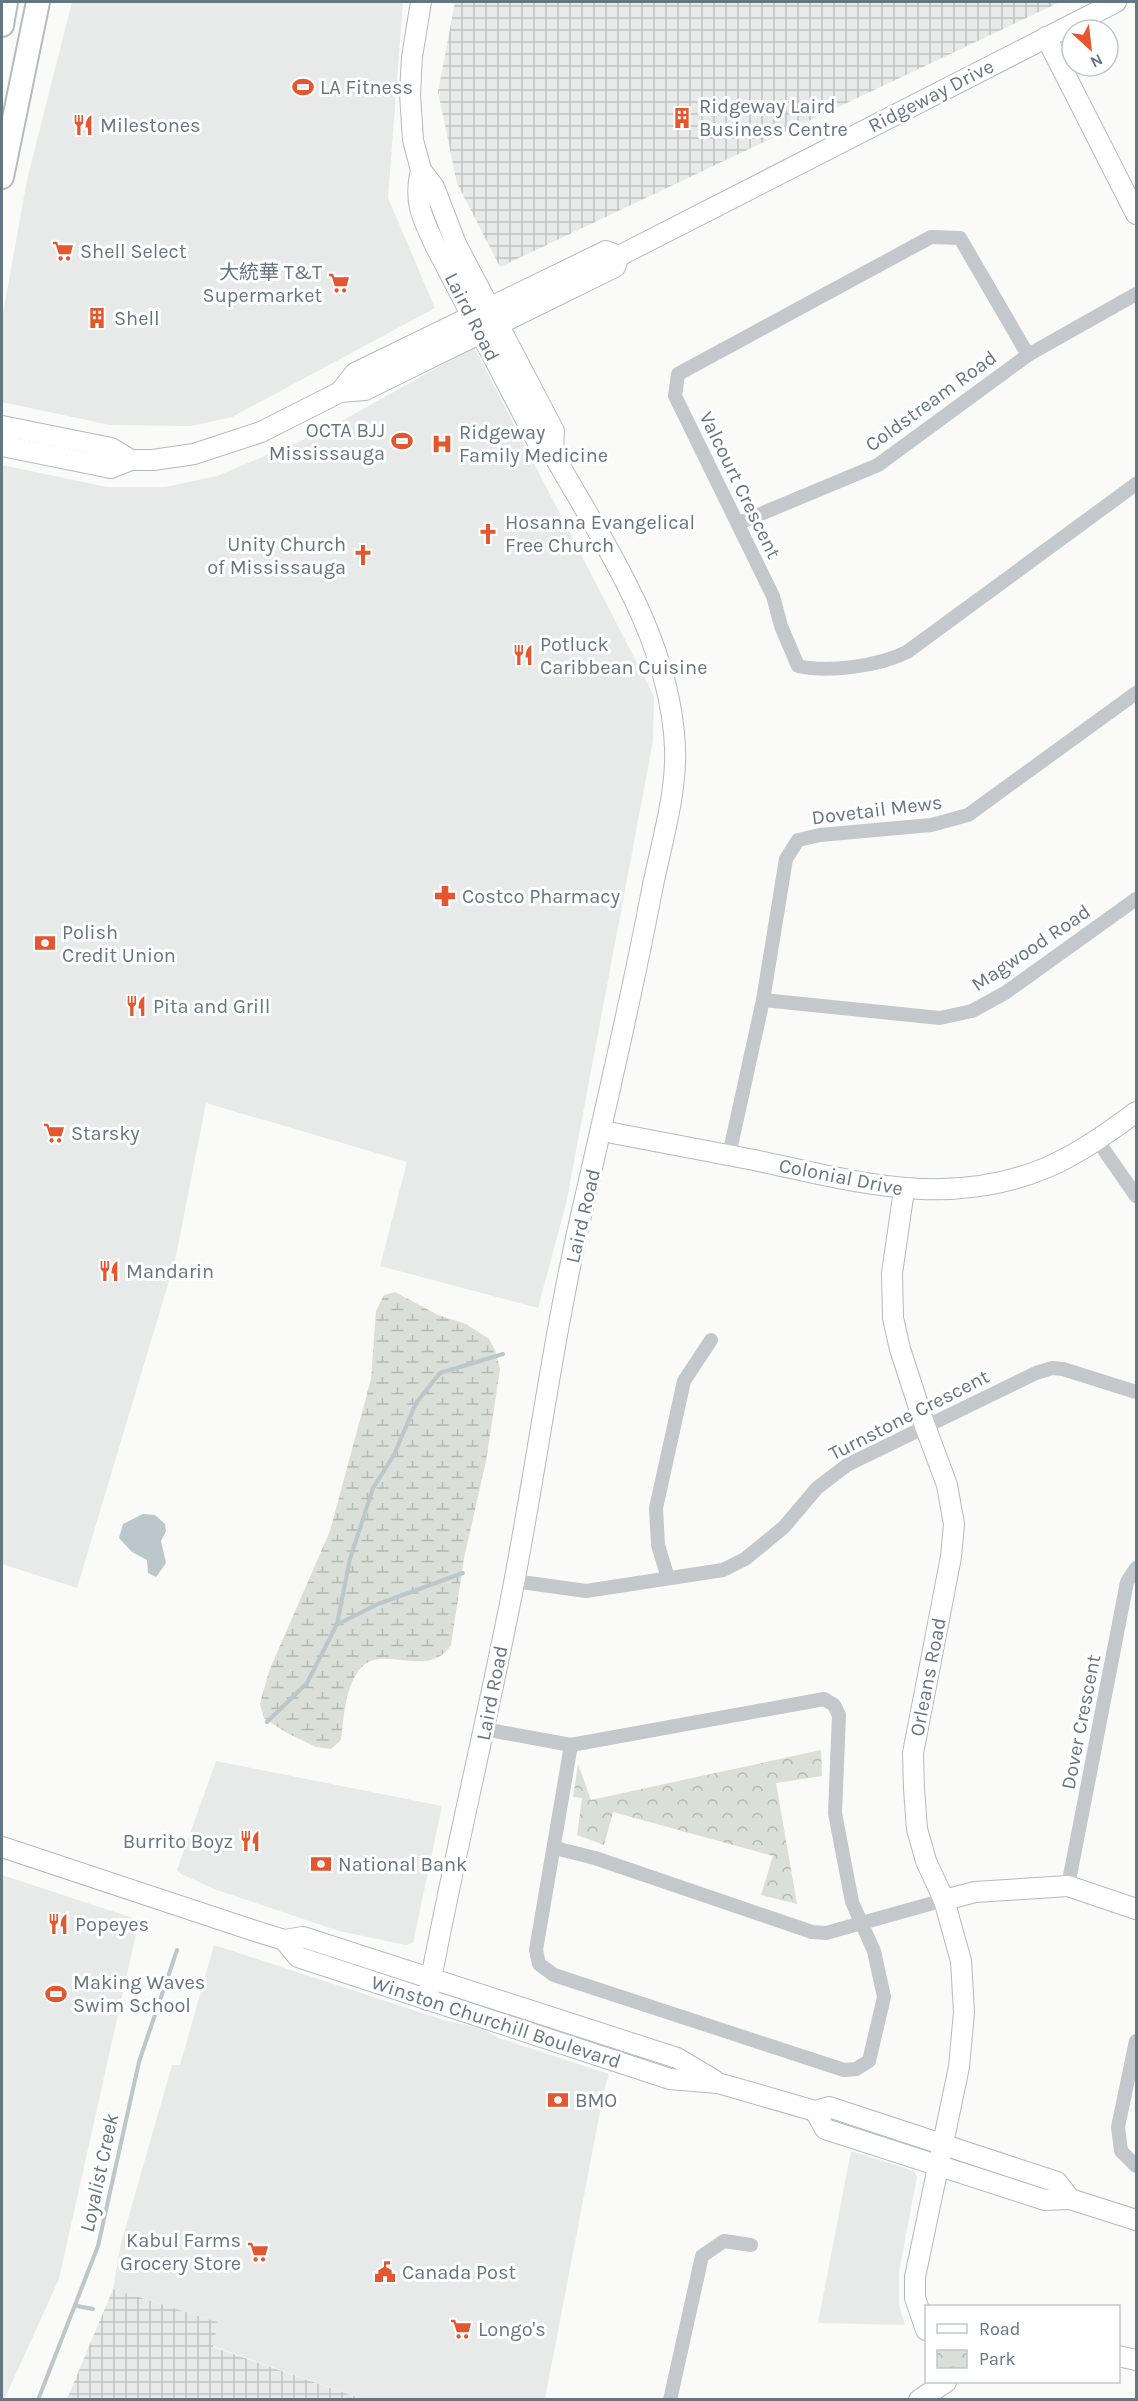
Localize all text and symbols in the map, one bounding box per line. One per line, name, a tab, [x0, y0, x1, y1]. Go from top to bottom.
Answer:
north arrow	[1060, 18, 1120, 78]
text: N	[1087, 50, 1106, 72]
street label: Ridgeway Drive	[864, 54, 998, 138]
sports icon: LA Fitness	[291, 75, 315, 99]
place label: LA Fitness	[320, 76, 413, 99]
place label: Ridgeway Laird Business Centre	[699, 95, 848, 141]
building icon: Ridgeway Laird Business Centre	[670, 106, 694, 130]
restaurant icon: Milestones	[71, 113, 95, 137]
place label: Milestones	[100, 114, 201, 137]
supermarket icon: Shell Select	[51, 239, 75, 263]
place label: Shell Select	[80, 240, 187, 263]
place label: 大統華 T&T Supermarket	[203, 261, 322, 307]
street label: Laird Road	[440, 269, 504, 365]
supermarket icon: 大統華 T&T Supermarket	[327, 271, 351, 295]
building icon: Shell	[85, 306, 109, 330]
place label: Shell	[114, 307, 160, 330]
street label: Coldstream Road	[861, 346, 1001, 456]
street label: Valcourt Crescent	[694, 408, 786, 563]
place label: OCTA BJJ Mississauga	[269, 419, 385, 465]
place label: Ridgeway Family Medicine	[459, 421, 608, 467]
sports icon: OCTA BJJ Mississauga	[390, 429, 414, 453]
hospital icon: Ridgeway Family Medicine	[430, 432, 454, 456]
place label: Hosanna Evangelical Free Church	[505, 511, 695, 557]
church icon: Hosanna Evangelical Free Church	[476, 522, 500, 546]
place label: Unity Church of Mississauga	[207, 533, 346, 579]
church icon: Unity Church of Mississauga	[351, 543, 375, 567]
place label: Potluck Caribbean Cuisine	[540, 633, 707, 679]
restaurant icon: Potluck Caribbean Cuisine	[511, 643, 535, 667]
street label: Dovetail Mews	[810, 791, 944, 829]
pharmacy icon: Costco Pharmacy	[433, 884, 457, 908]
place label: Costco Pharmacy	[462, 885, 620, 908]
street label: Magwood Road	[967, 900, 1095, 996]
place label: Polish Credit Union	[62, 921, 176, 967]
bank icon: Polish Credit Union	[33, 931, 57, 955]
restaurant icon: Pita and Grill	[124, 994, 148, 1018]
place label: Pita and Grill	[153, 995, 270, 1018]
supermarket icon: Starsky	[42, 1121, 66, 1145]
place label: Starsky	[71, 1122, 140, 1145]
street label: Colonial Drive	[777, 1154, 905, 1200]
street label: Laird Road	[561, 1167, 605, 1265]
restaurant icon: Mandarin	[97, 1259, 121, 1283]
place label: Mandarin	[126, 1260, 214, 1283]
street label: Turnstone Crescent	[825, 1364, 993, 1465]
street label: Orleans Road	[905, 1616, 951, 1738]
street label: Laird Road	[472, 1644, 512, 1742]
street label: Dover Crescent	[1057, 1652, 1105, 1791]
restaurant icon: Burrito Boyz	[238, 1829, 262, 1853]
place label: Burrito Boyz	[123, 1830, 233, 1853]
bank icon: National Bank	[309, 1852, 333, 1876]
place label: National Bank	[338, 1853, 467, 1876]
restaurant icon: Popeyes	[46, 1912, 70, 1936]
place label: Popeyes	[75, 1913, 149, 1936]
place label: Making Waves Swim School	[73, 1971, 205, 2017]
street label: Winston Churchill Boulevard	[368, 1971, 624, 2073]
sports icon: Making Waves Swim School	[44, 1982, 68, 2006]
bank icon: BMO	[546, 2088, 570, 2112]
place label: BMO	[575, 2089, 617, 2112]
water label: Loyalist Creek	[75, 2111, 123, 2234]
place label: Kabul Farms Grocery Store	[120, 2229, 241, 2275]
supermarket icon: Kabul Farms Grocery Store	[246, 2240, 270, 2264]
public building icon: Canada Post	[373, 2260, 397, 2284]
place label: Canada Post	[402, 2261, 516, 2284]
legend	[925, 2305, 1120, 2383]
supermarket icon: Longo's	[449, 2317, 473, 2341]
place label: Longo's	[478, 2318, 546, 2341]
text: Road	[979, 2318, 1020, 2340]
text: Park	[979, 2348, 1016, 2370]

